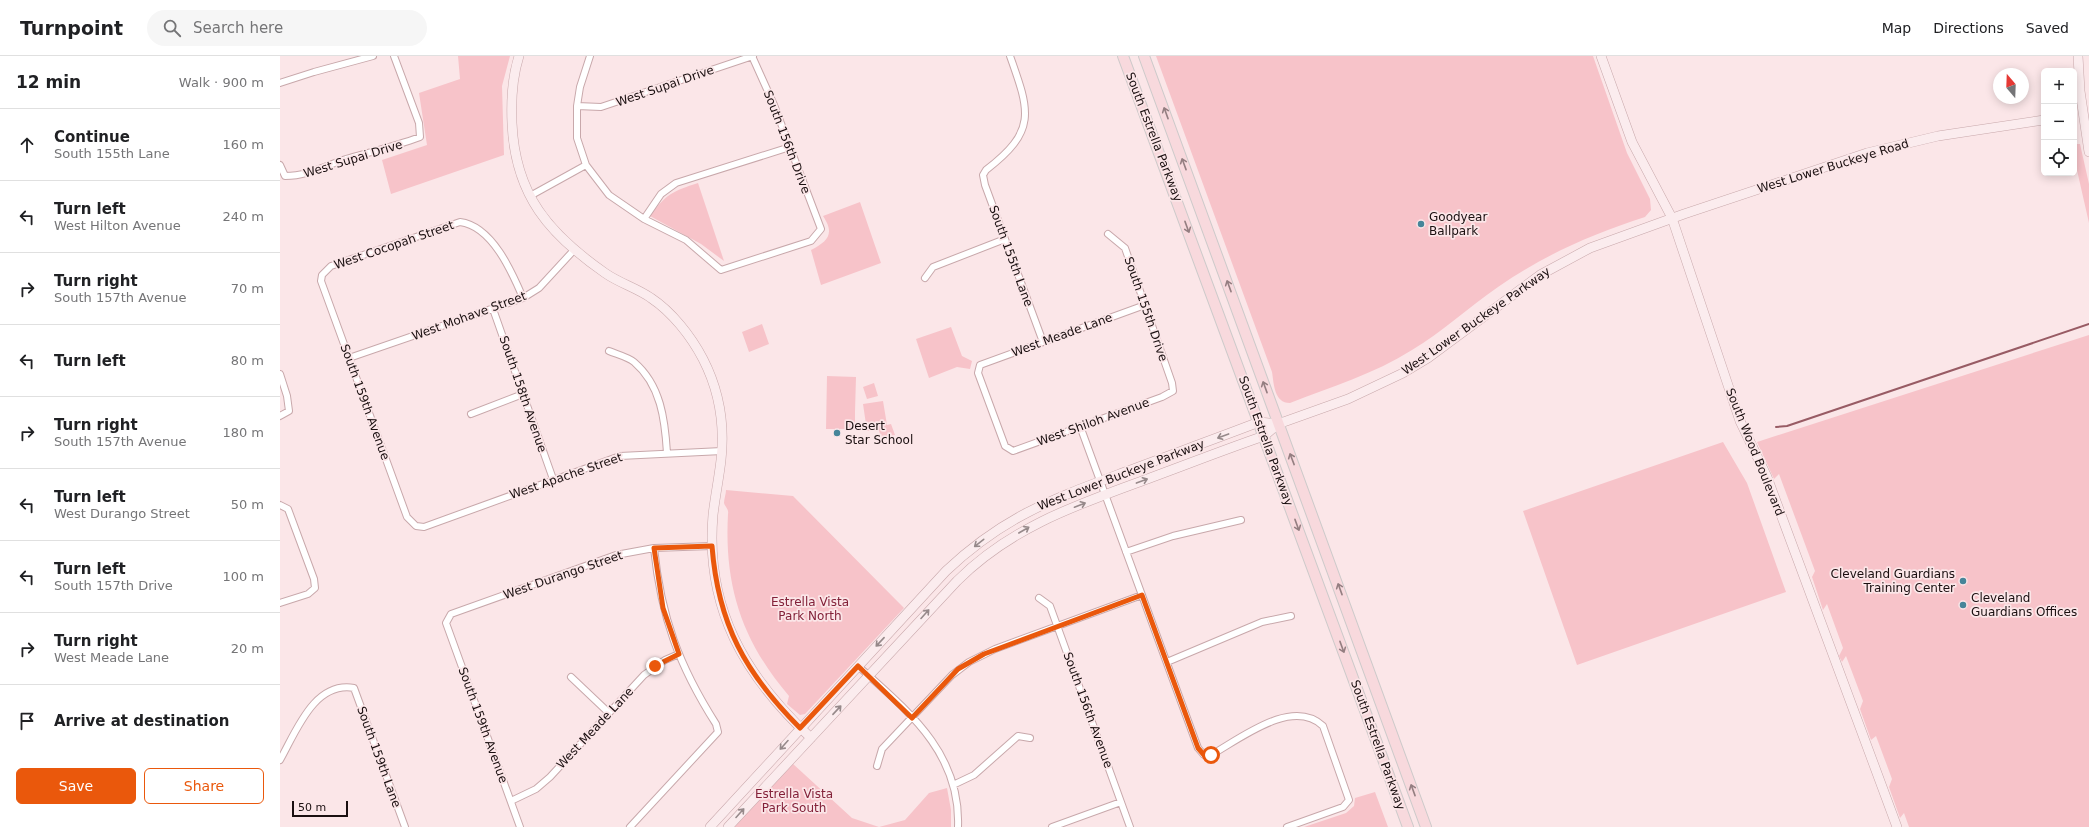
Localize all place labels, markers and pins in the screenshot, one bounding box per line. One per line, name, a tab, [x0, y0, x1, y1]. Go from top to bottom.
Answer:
place label: Goodyear Ballpark	[1429, 210, 1487, 238]
marker: Goodyear Ballpark	[1416, 219, 1426, 229]
place label: Desert Star School	[845, 419, 913, 447]
marker: Desert Star School	[832, 428, 842, 438]
place label: Cleveland Guardians Training Center	[1831, 567, 1955, 595]
marker: Cleveland Guardians Training Center	[1958, 576, 1968, 586]
place label: Cleveland Guardians Offices	[1971, 591, 2077, 619]
marker: Cleveland Guardians Offices	[1958, 600, 1968, 610]

